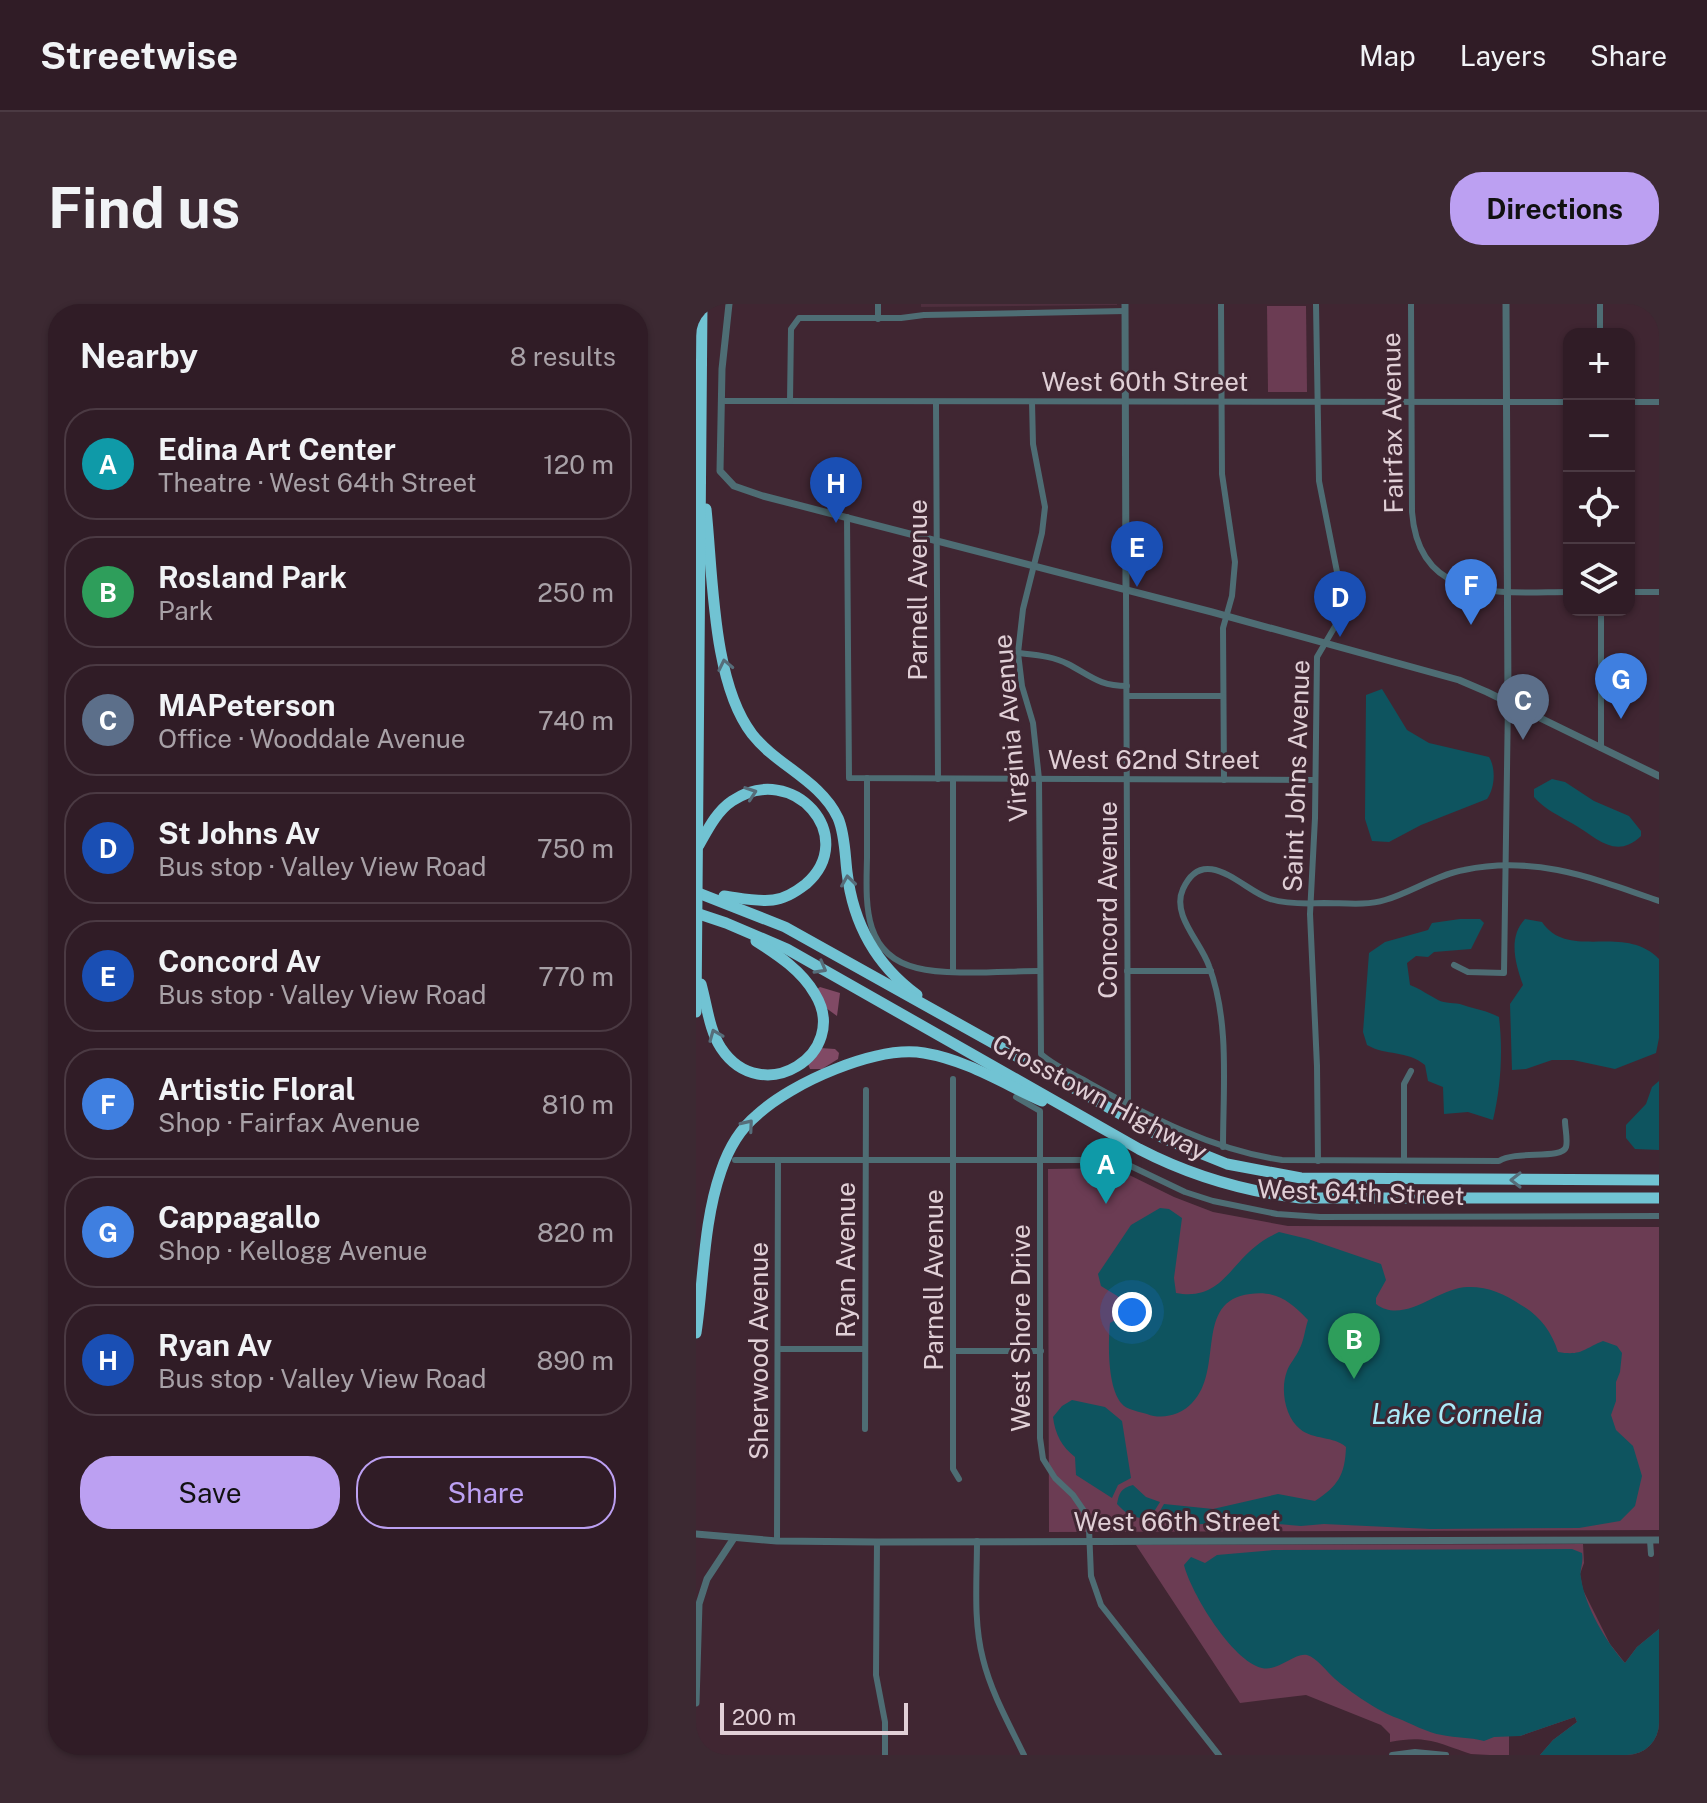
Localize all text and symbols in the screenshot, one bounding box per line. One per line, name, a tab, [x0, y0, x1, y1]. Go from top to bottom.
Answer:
text: Streetwise	[40, 33, 238, 78]
text: Map	[1359, 39, 1416, 72]
text: Layers	[1460, 39, 1546, 72]
text: Share	[1590, 39, 1667, 72]
button: Directions	[1450, 172, 1659, 245]
text: Find us	[48, 175, 240, 241]
map controls	[1563, 328, 1635, 616]
button: +	[1563, 328, 1635, 400]
street label: Fairfax Avenue	[1375, 332, 1409, 514]
text: Nearby	[80, 336, 198, 376]
text: 8 results	[510, 341, 616, 372]
street label: West 60th Street	[1042, 366, 1248, 397]
button: −	[1563, 400, 1635, 472]
text: Edina Art Center	[158, 431, 396, 467]
text: A	[99, 449, 117, 480]
text: 120 m	[543, 449, 614, 480]
pin: H	[810, 457, 862, 523]
text: Theatre · West 64th Street	[158, 467, 477, 498]
button: locate	[1563, 472, 1635, 544]
street label: Parnell Avenue	[902, 499, 933, 681]
pin: E	[1111, 521, 1163, 587]
button: layers	[1563, 544, 1635, 616]
text: Rosland Park	[158, 559, 347, 595]
pin: F	[1445, 559, 1497, 625]
pin: D	[1314, 571, 1366, 637]
text: B	[99, 577, 117, 608]
text: 250 m	[537, 577, 614, 608]
text: Park	[158, 595, 213, 626]
street label: Virginia Avenue	[986, 633, 1034, 823]
pin: G	[1595, 653, 1647, 719]
one-way arrow	[717, 659, 734, 673]
street label: Saint Johns Avenue	[1276, 659, 1316, 893]
pin: C	[1497, 674, 1549, 740]
text: MAPeterson	[158, 687, 336, 723]
text: C	[99, 705, 117, 736]
text: 740 m	[538, 705, 614, 736]
text: Office · Wooddale Avenue	[158, 723, 466, 754]
street label: West 62nd Street	[1048, 744, 1260, 775]
one-way arrow	[743, 787, 757, 803]
street label: Concord Avenue	[1092, 801, 1123, 999]
text: St Johns Av	[158, 815, 320, 851]
text: D	[99, 833, 117, 864]
text: 750 m	[537, 833, 614, 864]
text: Bus stop · Valley View Road	[158, 851, 486, 882]
one-way arrow	[840, 874, 857, 888]
text: Concord Av	[158, 943, 321, 979]
one-way arrow	[813, 958, 827, 974]
text: E	[100, 961, 116, 992]
text: 770 m	[538, 961, 614, 992]
text: Bus stop · Valley View Road	[158, 979, 486, 1010]
street label: Crosstown Highway	[987, 1027, 1213, 1167]
one-way arrow	[709, 1029, 725, 1043]
text: Artistic Floral	[158, 1071, 355, 1107]
text: F	[100, 1089, 116, 1120]
text: 810 m	[542, 1089, 614, 1120]
text: Shop · Fairfax Avenue	[158, 1107, 420, 1138]
one-way arrow	[738, 1120, 753, 1135]
pin: A	[1080, 1138, 1132, 1204]
one-way arrow	[1509, 1171, 1522, 1189]
street label: West 64th Street	[1257, 1173, 1465, 1211]
street label: Ryan Avenue	[830, 1182, 861, 1338]
street label: Parnell Avenue	[918, 1189, 949, 1371]
text: Cappagallo	[158, 1199, 321, 1235]
text: G	[98, 1217, 118, 1248]
text: 820 m	[537, 1217, 614, 1248]
street label: West Shore Drive	[1005, 1224, 1036, 1432]
text: Shop · Kellogg Avenue	[158, 1235, 428, 1266]
street label: Sherwood Avenue	[743, 1242, 774, 1460]
your location	[1112, 1292, 1152, 1332]
pin: B	[1328, 1313, 1380, 1379]
text: Ryan Av	[158, 1327, 272, 1363]
text: H	[98, 1345, 118, 1376]
text: 890 m	[537, 1345, 614, 1376]
text: Bus stop · Valley View Road	[158, 1363, 486, 1394]
water label: Lake Cornelia	[1371, 1397, 1543, 1430]
button: Save	[80, 1456, 340, 1529]
button: Share	[356, 1456, 616, 1529]
street label: West 66th Street	[1073, 1506, 1281, 1537]
scale bar	[720, 1699, 908, 1735]
text: 200 m	[732, 1704, 796, 1730]

